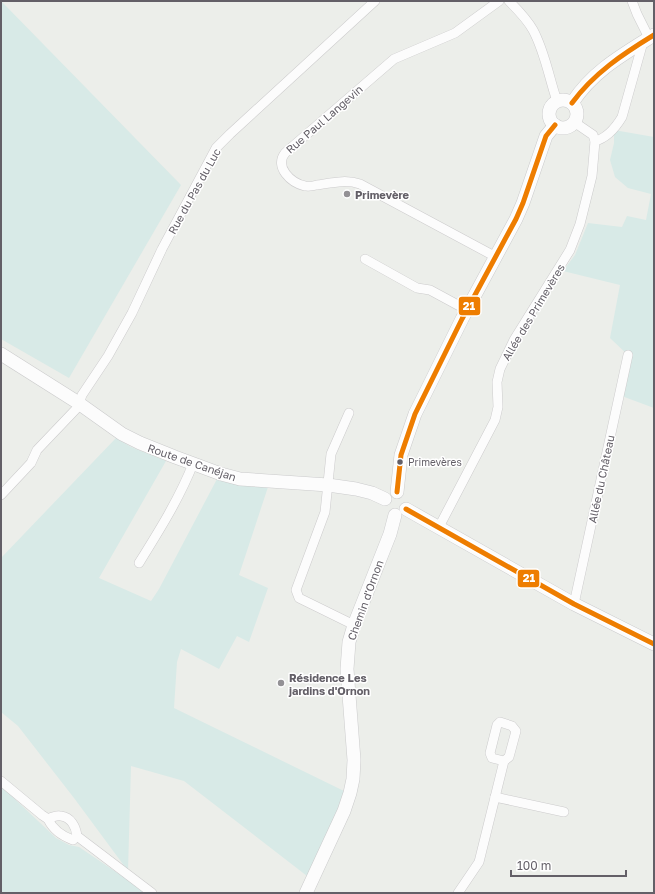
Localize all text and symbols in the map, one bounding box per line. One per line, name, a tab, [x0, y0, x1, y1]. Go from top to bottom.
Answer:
street label: Rue Paul Langevin	[283, 82, 365, 156]
street label: Rue du Pas du Luc	[165, 146, 223, 236]
place label: Primevère	[355, 188, 410, 201]
marker: Primevère	[342, 189, 352, 199]
street label: Allée des Primevères	[499, 261, 567, 363]
line badge: 21	[458, 296, 481, 316]
text: 21	[463, 299, 476, 312]
street label: Allée du Château	[585, 434, 617, 524]
street label: Route de Canéjan	[146, 441, 238, 483]
place label: Primevères	[408, 456, 462, 468]
marker: Primevères	[395, 457, 405, 467]
street label: Chemin d'Ornon	[344, 558, 386, 642]
line badge: 21	[517, 569, 540, 588]
text: 21	[523, 571, 536, 584]
place label: Résidence Les jardins d'Ornon	[288, 671, 370, 697]
marker: Résidence Les jardins d'Ornon	[276, 678, 286, 688]
scale bar	[511, 852, 626, 878]
text: 100 m	[517, 858, 551, 873]

